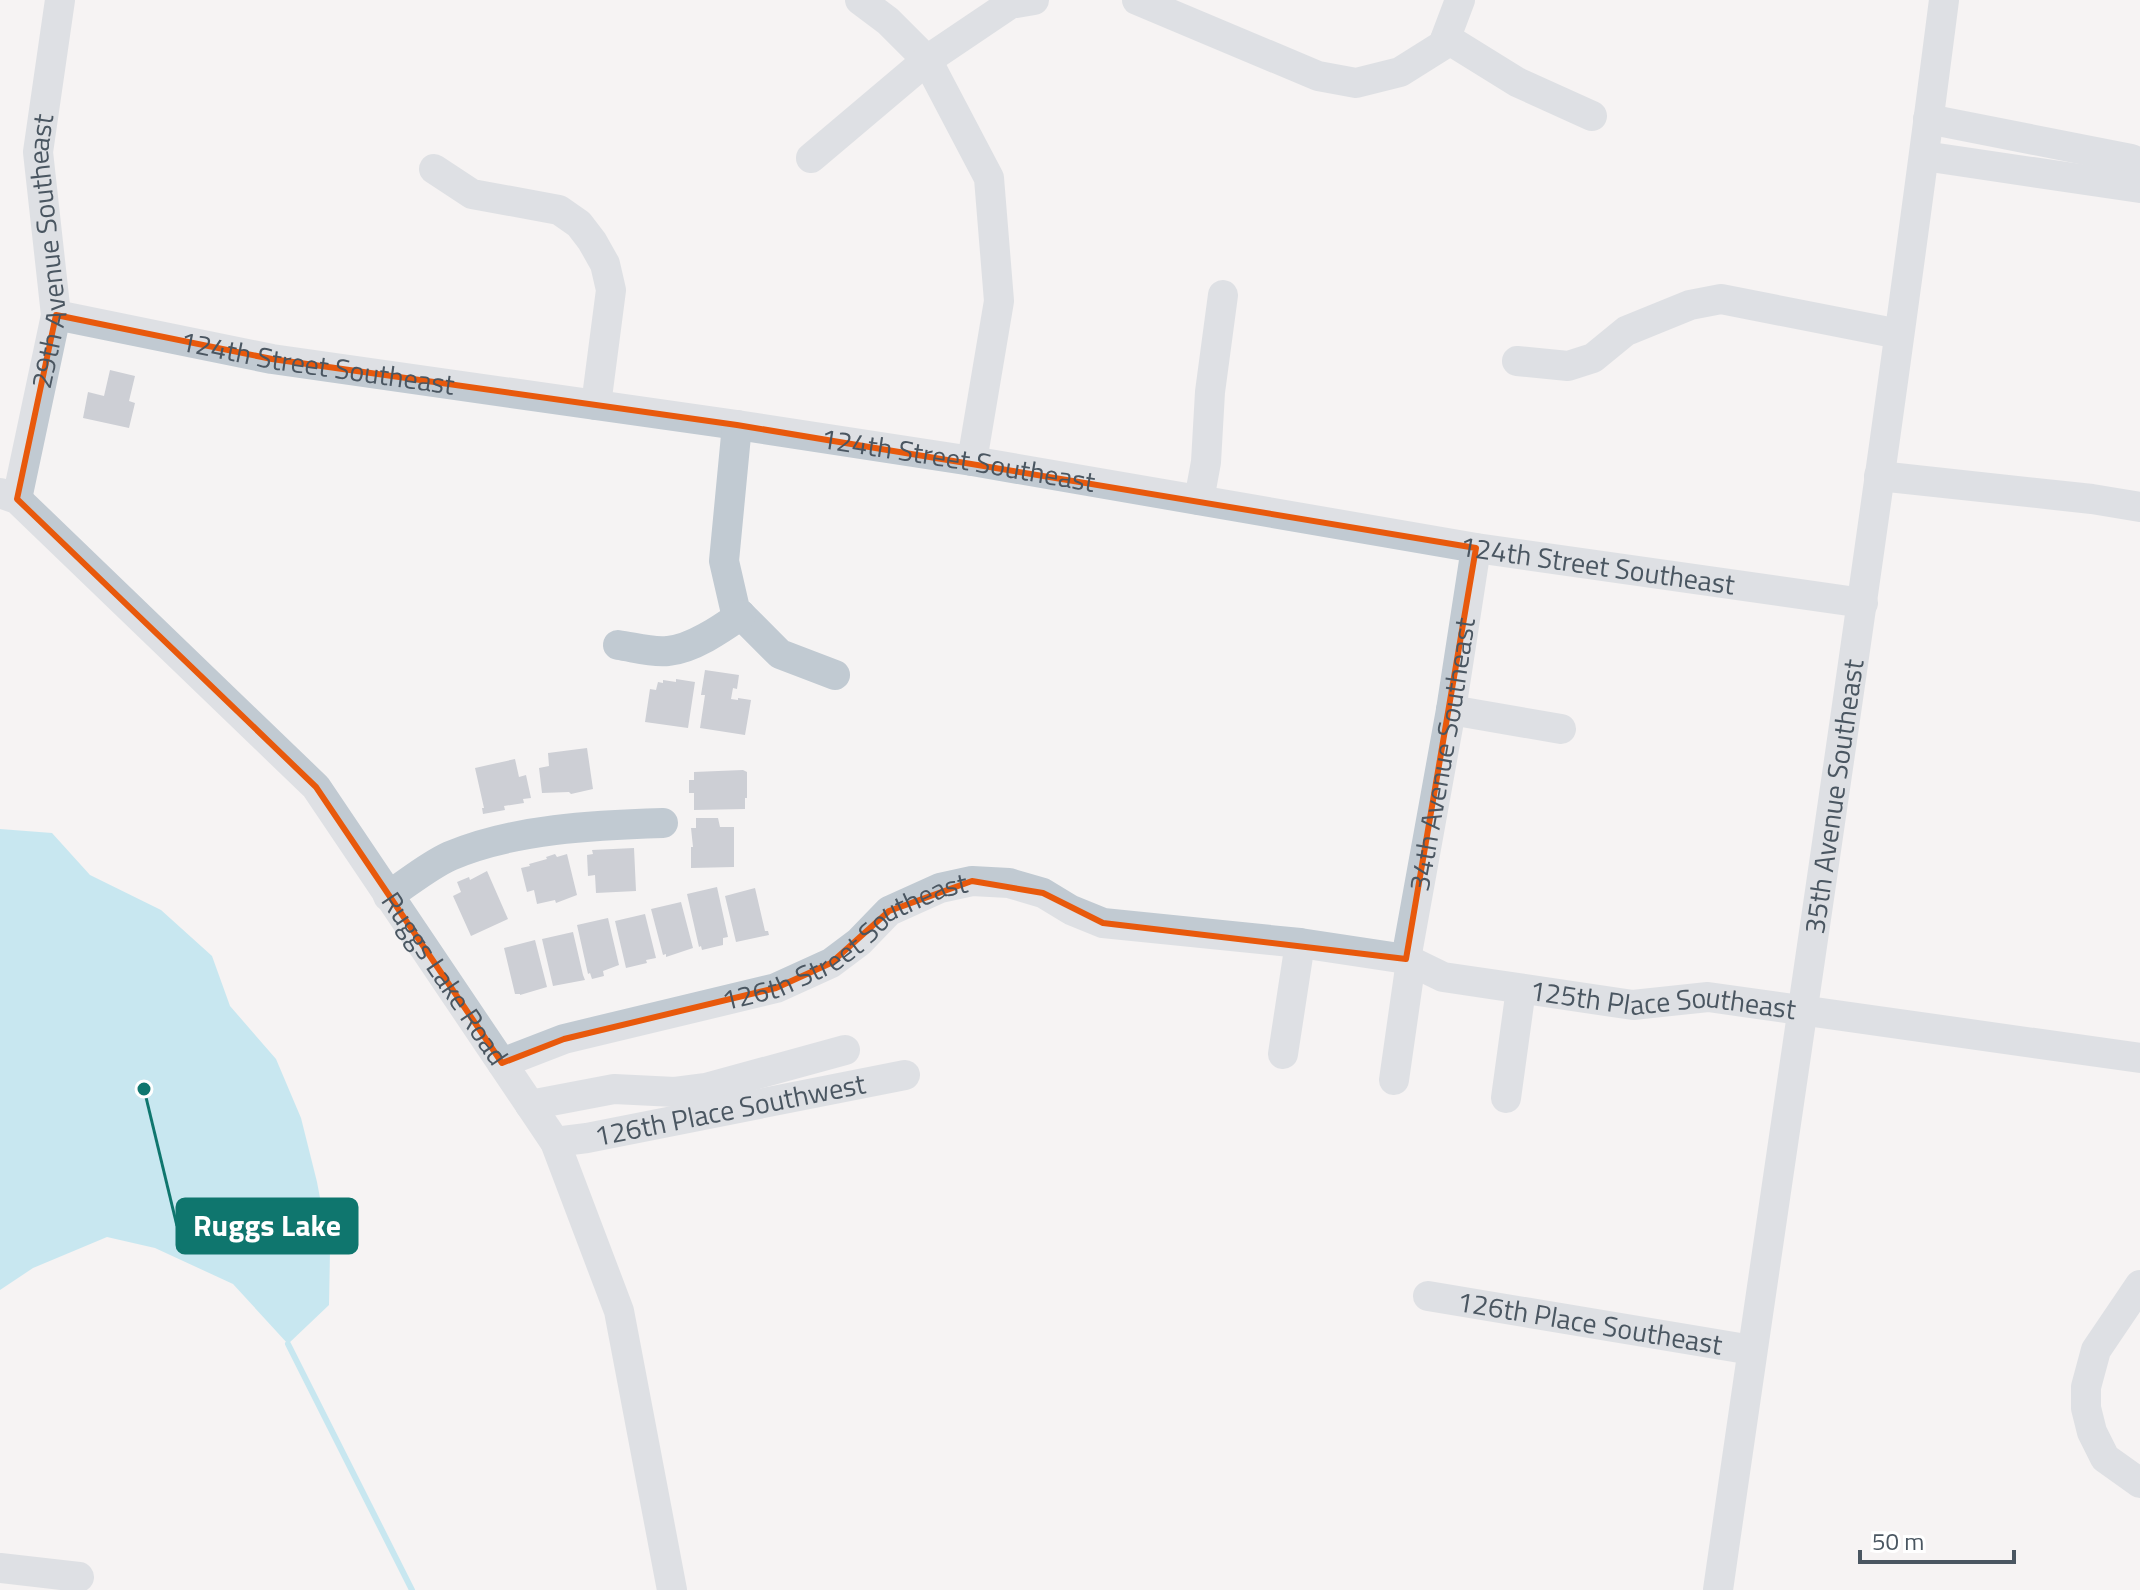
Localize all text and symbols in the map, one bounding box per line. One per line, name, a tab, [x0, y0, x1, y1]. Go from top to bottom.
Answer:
street label: 29th Avenue Southeast	[16, 111, 78, 392]
street label: 124th Street Southeast	[177, 319, 458, 406]
street label: 124th Street Southeast	[818, 416, 1099, 503]
street label: 124th Street Southeast	[1457, 524, 1738, 606]
street label: 34th Avenue Southeast	[1397, 614, 1486, 894]
street label: 35th Avenue Southeast	[1792, 656, 1874, 936]
street label: 126th Street Southeast	[717, 861, 972, 1021]
street label: Ruggs Lake Road	[371, 883, 519, 1074]
street label: 125th Place Southeast	[1527, 968, 1799, 1030]
street label: 126th Place Southwest	[591, 1061, 869, 1157]
callout: Ruggs Lake	[177, 1199, 357, 1253]
text: Ruggs Lake	[193, 1202, 341, 1248]
street label: 126th Place Southeast	[1454, 1279, 1726, 1366]
scale bar	[1860, 1514, 2014, 1564]
text: 50 m	[1872, 1523, 1924, 1559]

